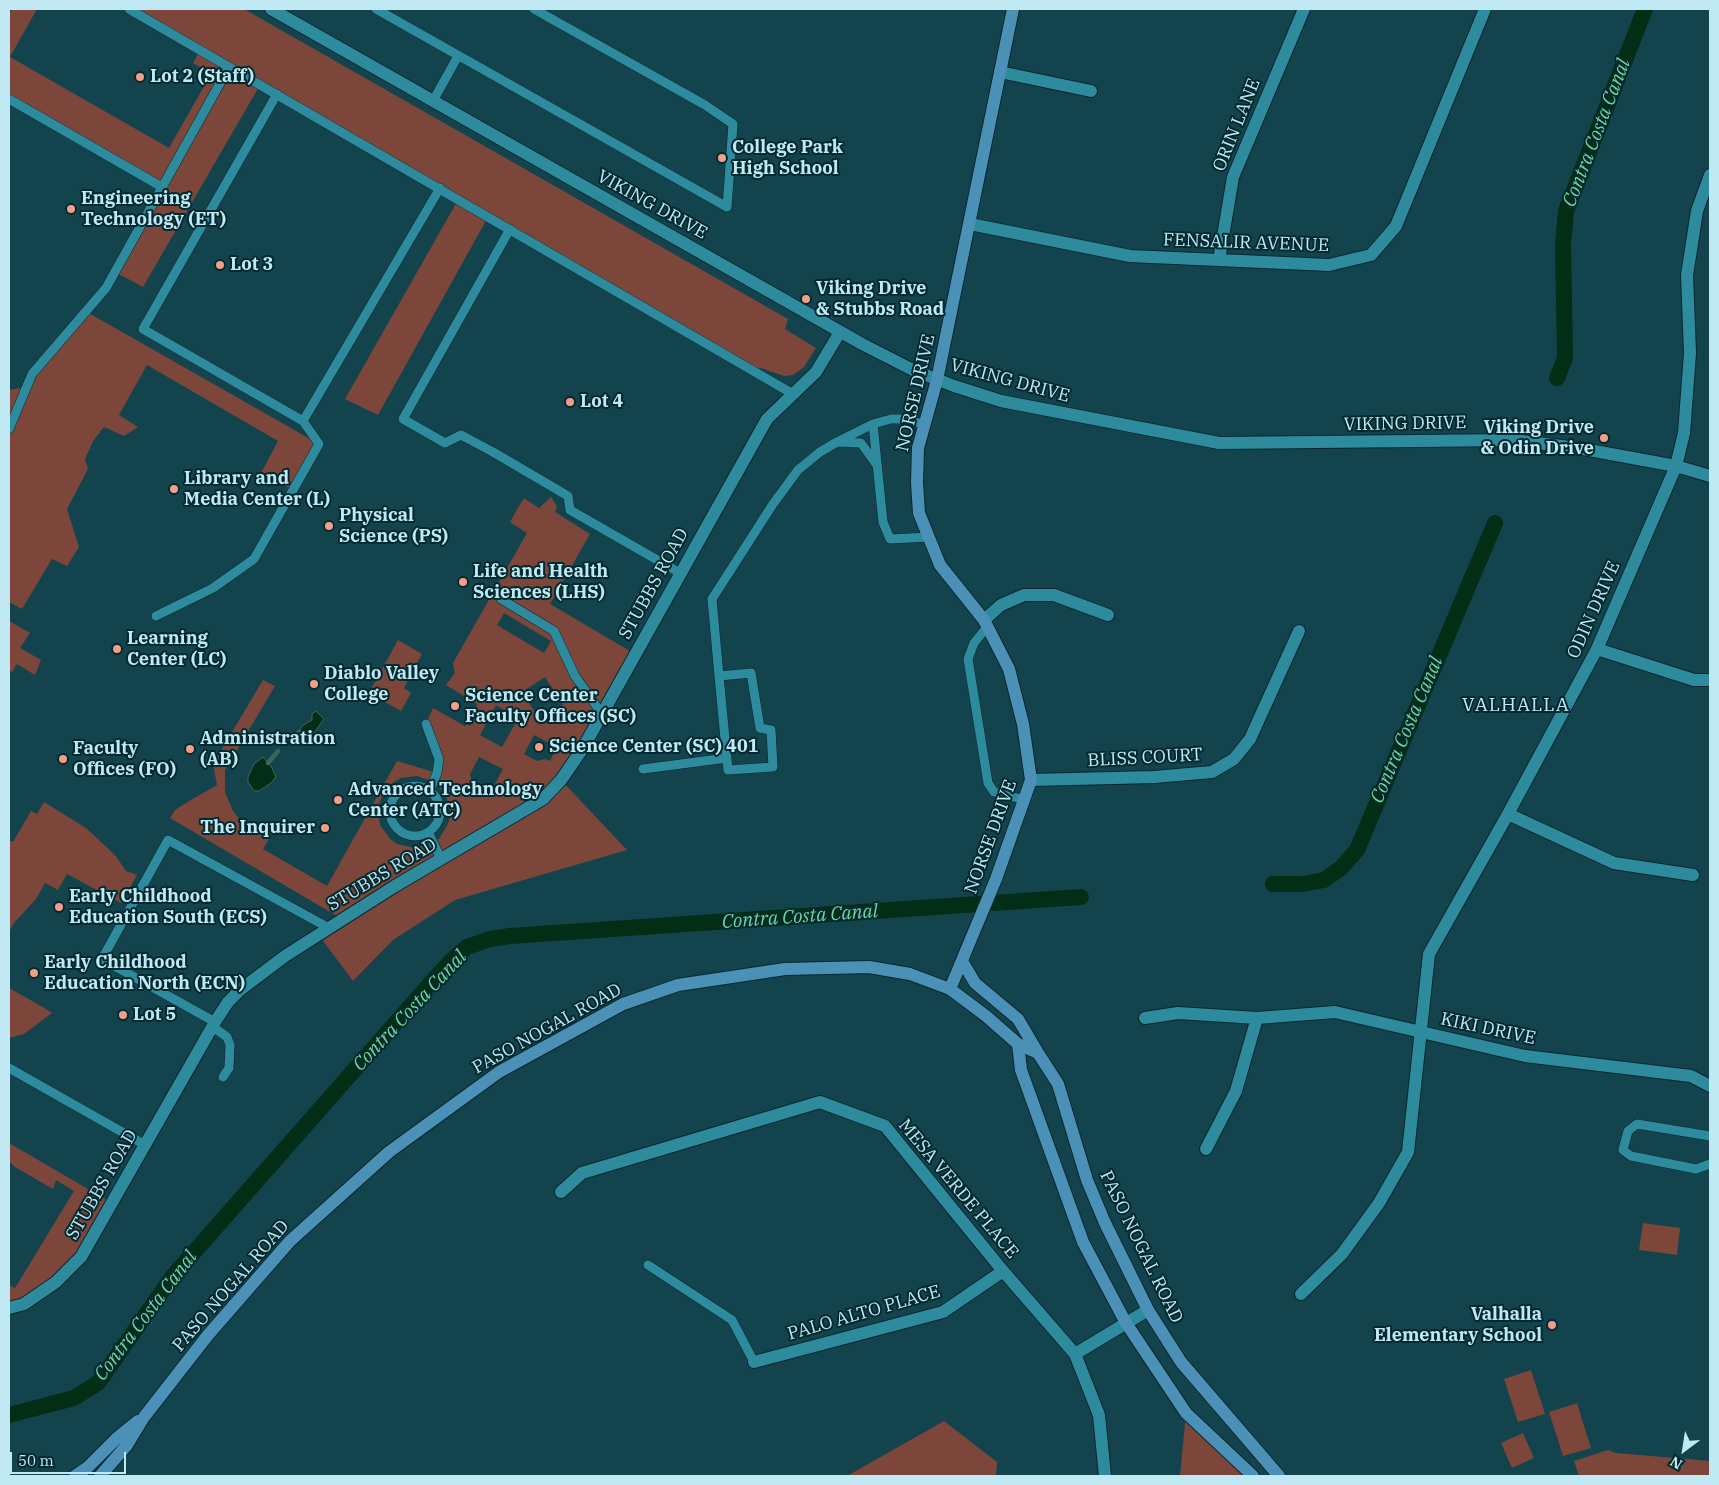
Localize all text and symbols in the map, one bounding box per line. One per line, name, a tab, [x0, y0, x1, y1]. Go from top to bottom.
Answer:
water label: Contra Costa Canal	[1558, 56, 1636, 210]
place label: Lot 2 (Staff)	[150, 66, 254, 88]
marker: Lot 2 (Staff)	[134, 71, 146, 83]
street label: ORIN LANE	[1209, 75, 1265, 175]
place label: College Park High School	[732, 137, 843, 180]
marker: College Park High School	[716, 152, 728, 164]
street label: VIKING DRIVE	[593, 166, 711, 244]
place label: Engineering Technology (ET)	[81, 188, 226, 230]
marker: Engineering Technology (ET)	[65, 203, 77, 215]
street label: FENSALIR AVENUE	[1162, 229, 1330, 257]
place label: Lot 3	[230, 254, 273, 276]
marker: Lot 3	[214, 259, 226, 271]
place label: Viking Drive & Stubbs Road	[816, 278, 944, 320]
marker: Viking Drive & Stubbs Road	[800, 293, 812, 305]
street label: NORSE DRIVE	[892, 332, 940, 454]
street label: VIKING DRIVE	[948, 355, 1072, 407]
place label: Lot 4	[580, 391, 623, 413]
marker: Lot 4	[564, 396, 576, 408]
street label: VIKING DRIVE	[1343, 412, 1467, 436]
place label: Viking Drive & Odin Drive	[1481, 417, 1594, 459]
marker: Viking Drive & Odin Drive	[1598, 432, 1610, 444]
place label: Library and Media Center (L)	[184, 468, 330, 510]
marker: Library and Media Center (L)	[168, 483, 180, 495]
place label: Physical Science (PS)	[339, 505, 448, 548]
marker: Physical Science (PS)	[323, 520, 335, 532]
street label: STUBBS ROAD	[615, 525, 693, 643]
street label: ODIN DRIVE	[1563, 558, 1625, 662]
place label: Life and Health Sciences (LHS)	[473, 561, 608, 604]
marker: Life and Health Sciences (LHS)	[457, 576, 469, 588]
place label: Learning Center (LC)	[127, 628, 226, 670]
marker: Learning Center (LC)	[111, 643, 123, 655]
water label: Contra Costa Canal	[1366, 654, 1448, 806]
place label: Diablo Valley College	[324, 663, 439, 706]
marker: Diablo Valley College	[308, 678, 320, 690]
place label: Science Center Faculty Offices (SC)	[465, 685, 636, 728]
district label: VALHALLA	[1461, 695, 1571, 717]
marker: Science Center Faculty Offices (SC)	[449, 700, 461, 712]
place label: Administration (AB)	[200, 728, 335, 771]
place label: Science Center (SC) 401	[549, 736, 758, 758]
place label: Faculty Offices (FO)	[73, 738, 176, 781]
marker: Science Center (SC) 401	[533, 741, 545, 753]
marker: Administration (AB)	[184, 743, 196, 755]
street label: BLISS COURT	[1087, 744, 1203, 772]
marker: Faculty Offices (FO)	[57, 753, 69, 765]
street label: NORSE DRIVE	[960, 777, 1022, 897]
place label: Advanced Technology Center (ATC)	[348, 779, 542, 822]
marker: Advanced Technology Center (ATC)	[332, 794, 344, 806]
place label: The Inquirer	[200, 817, 315, 839]
marker: The Inquirer	[319, 822, 331, 834]
street label: STUBBS ROAD	[323, 834, 441, 916]
place label: Early Childhood Education South (ECS)	[69, 886, 267, 929]
water label: Contra Costa Canal	[721, 900, 879, 934]
marker: Early Childhood Education South (ECS)	[53, 901, 65, 913]
water label: Contra Costa Canal	[348, 946, 472, 1076]
place label: Early Childhood Education North (ECN)	[44, 952, 245, 994]
marker: Early Childhood Education North (ECN)	[28, 967, 40, 979]
street label: PASO NOGAL ROAD	[469, 979, 625, 1079]
place label: Lot 5	[133, 1004, 176, 1026]
street label: KIKI DRIVE	[1439, 1008, 1537, 1050]
marker: Lot 5	[117, 1009, 129, 1021]
street label: MESA VERDE PLACE	[893, 1115, 1023, 1263]
street label: STUBBS ROAD	[62, 1126, 142, 1244]
street label: PASO NOGAL ROAD	[1095, 1167, 1187, 1327]
street label: PASO NOGAL ROAD	[168, 1216, 294, 1356]
water label: Contra Costa Canal	[90, 1247, 202, 1385]
street label: PALO ALTO PLACE	[785, 1281, 943, 1345]
place label: Valhalla Elementary School	[1374, 1304, 1542, 1346]
marker: Valhalla Elementary School	[1546, 1319, 1558, 1331]
north arrow	[1659, 1425, 1709, 1475]
scale bar	[12, 1442, 129, 1474]
text: 50 m	[18, 1451, 54, 1470]
text: N	[1667, 1452, 1686, 1473]

